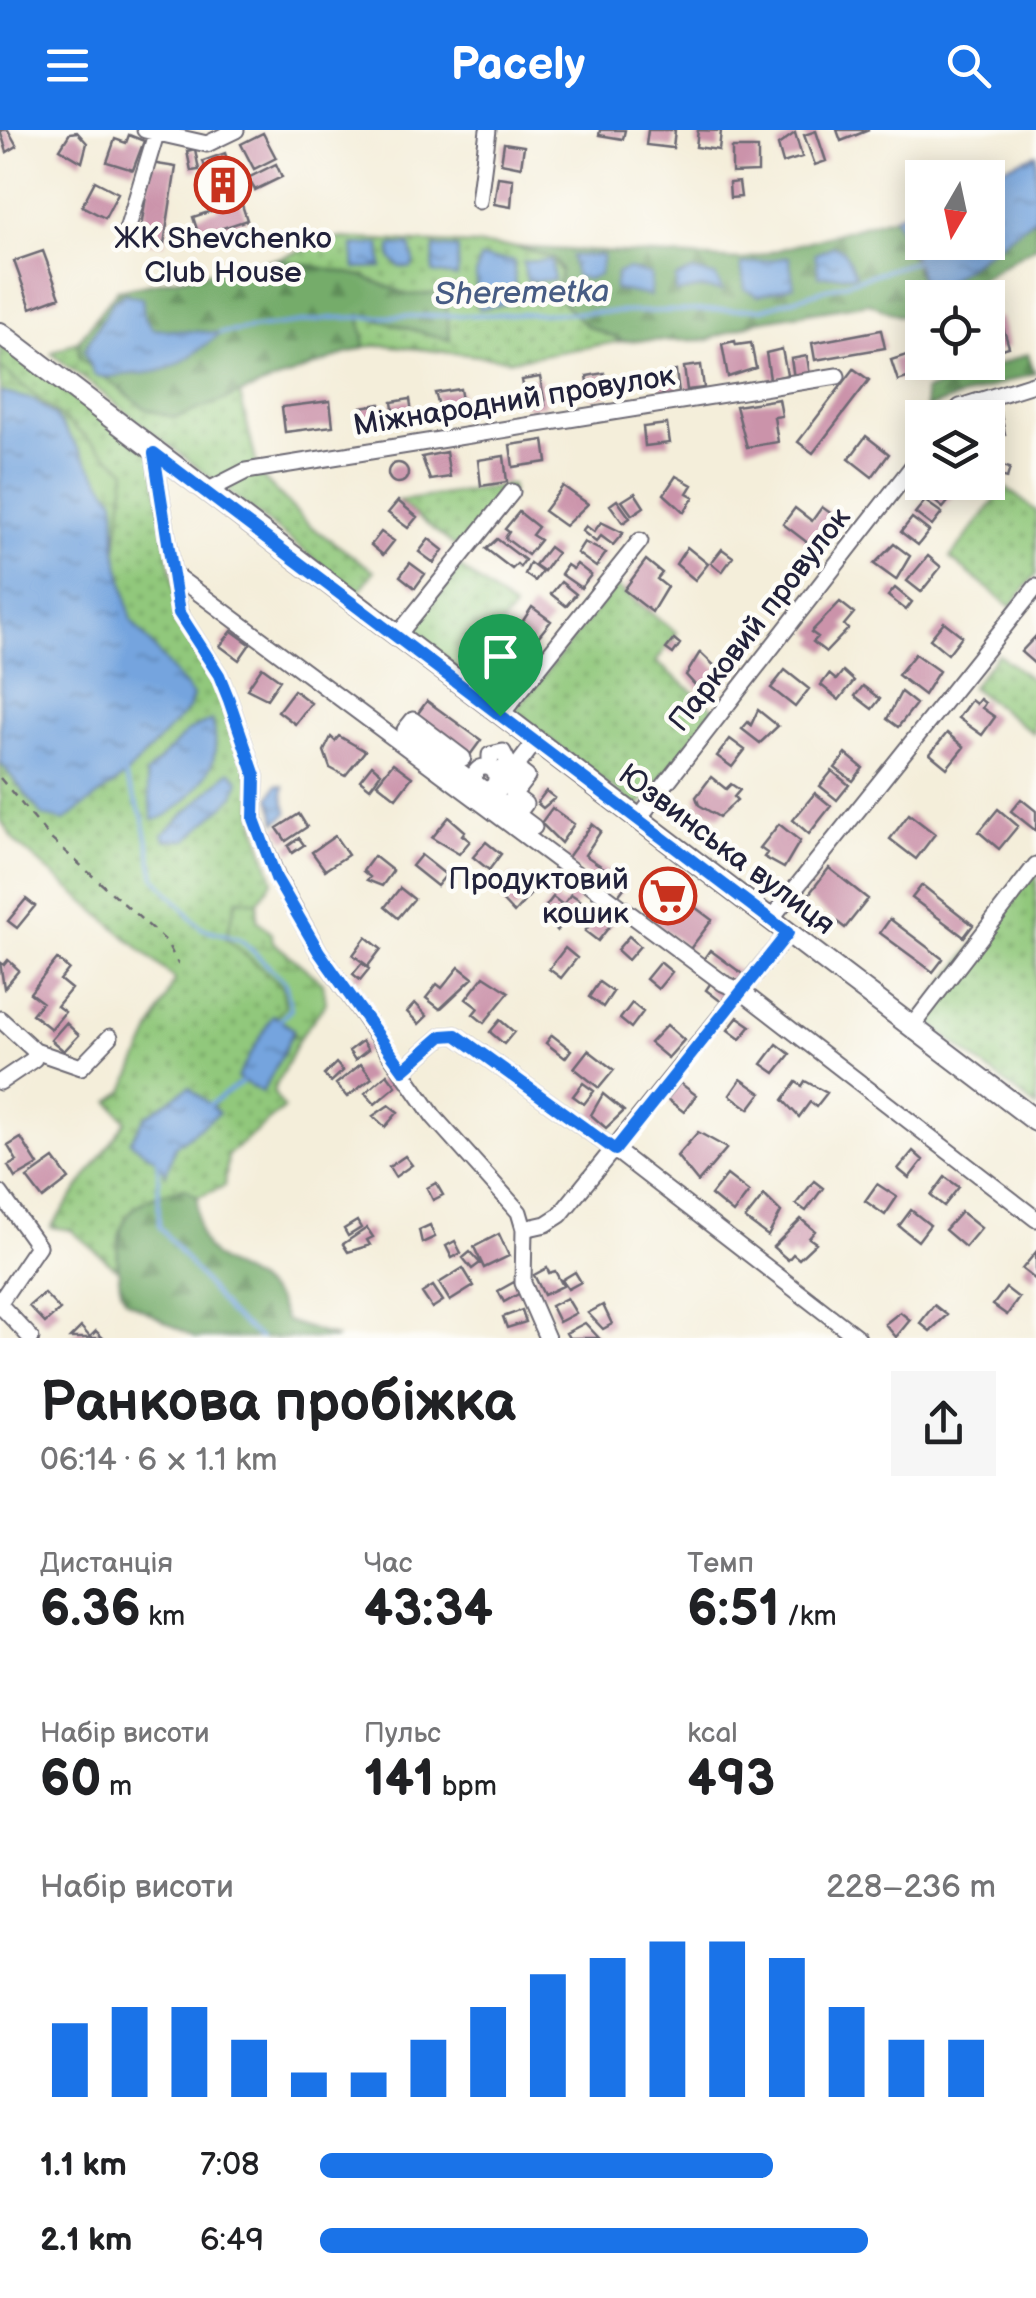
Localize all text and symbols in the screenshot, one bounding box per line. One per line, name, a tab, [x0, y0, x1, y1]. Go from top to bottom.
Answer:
icon: menu	[40, 38, 95, 93]
text: Pacely	[451, 38, 585, 93]
icon: search	[941, 38, 996, 93]
building icon: ЖК Shevchenko Club House	[193, 155, 253, 215]
north arrow	[905, 160, 1005, 260]
map controls	[905, 160, 1005, 500]
place label: ЖК Shevchenko Club House	[114, 221, 332, 291]
water label: Sheremetka	[434, 272, 610, 315]
button: locate	[905, 280, 1005, 380]
street label: Міжнародний провулок	[351, 358, 678, 444]
button: layers	[905, 400, 1005, 500]
street label: Парковий провулок	[661, 501, 858, 739]
pin	[458, 614, 543, 717]
icon: arrive	[473, 629, 528, 684]
street label: Юзвинська вулиця	[611, 757, 842, 943]
place label: Продуктовий кошик	[448, 862, 629, 932]
supermarket icon: Продуктовий кошик	[638, 866, 698, 926]
text: Ранкова пробіжка	[40, 1370, 516, 1437]
button: share	[891, 1371, 996, 1476]
text: 06:14 · 6 × 1.1 km	[40, 1441, 277, 1480]
text: Дистанція	[40, 1547, 173, 1580]
text: Час	[364, 1547, 413, 1580]
text: Темп	[687, 1547, 754, 1580]
text: 6.36	[40, 1580, 141, 1640]
text: 43:34	[364, 1580, 493, 1640]
text: 6:51	[687, 1580, 780, 1640]
text: km	[141, 1600, 185, 1633]
text: /km	[780, 1600, 837, 1633]
text: Набір висоти	[40, 1717, 210, 1750]
text: Пульс	[364, 1717, 441, 1750]
text: kcal	[687, 1717, 738, 1750]
text: 60	[40, 1750, 101, 1810]
text: 141	[364, 1750, 434, 1810]
text: 493	[687, 1750, 775, 1810]
text: m	[101, 1770, 132, 1803]
text: bpm	[434, 1770, 497, 1803]
text: Набір висоти	[40, 1868, 234, 1907]
text: 228–236 m	[826, 1868, 996, 1907]
text: 1.1 km	[40, 2146, 127, 2185]
text: 7:08	[200, 2146, 260, 2185]
text: 2.1 km	[40, 2221, 132, 2260]
text: 6:49	[200, 2221, 264, 2260]

